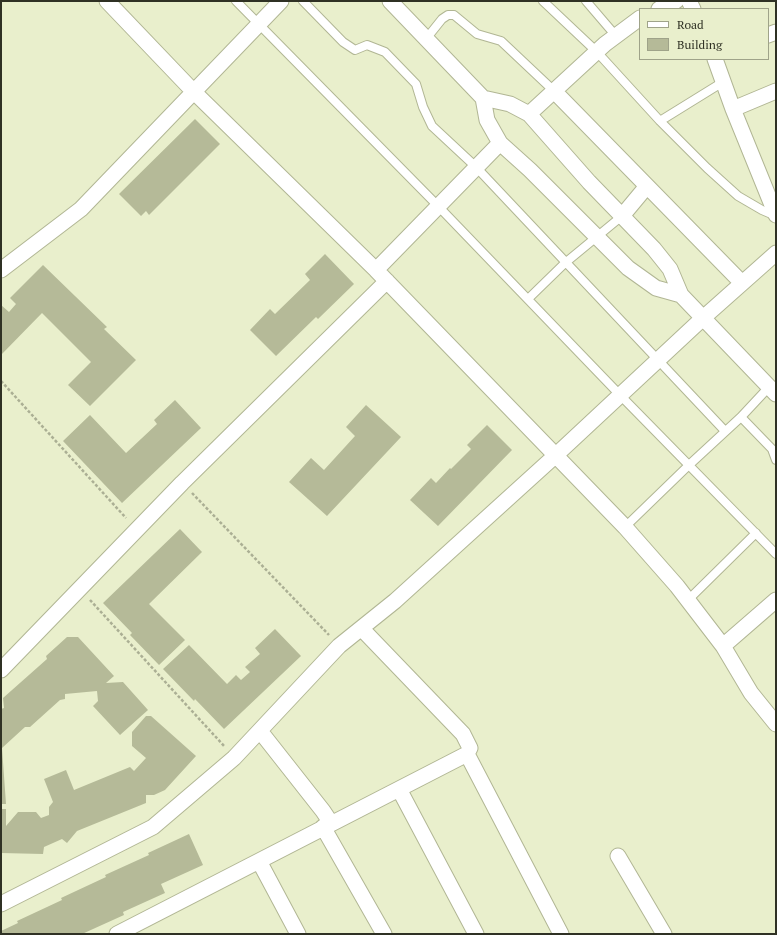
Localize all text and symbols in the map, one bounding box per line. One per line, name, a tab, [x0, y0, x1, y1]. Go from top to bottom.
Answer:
legend	[639, 8, 769, 60]
text: Road	[677, 17, 704, 32]
text: Building	[677, 37, 722, 52]

